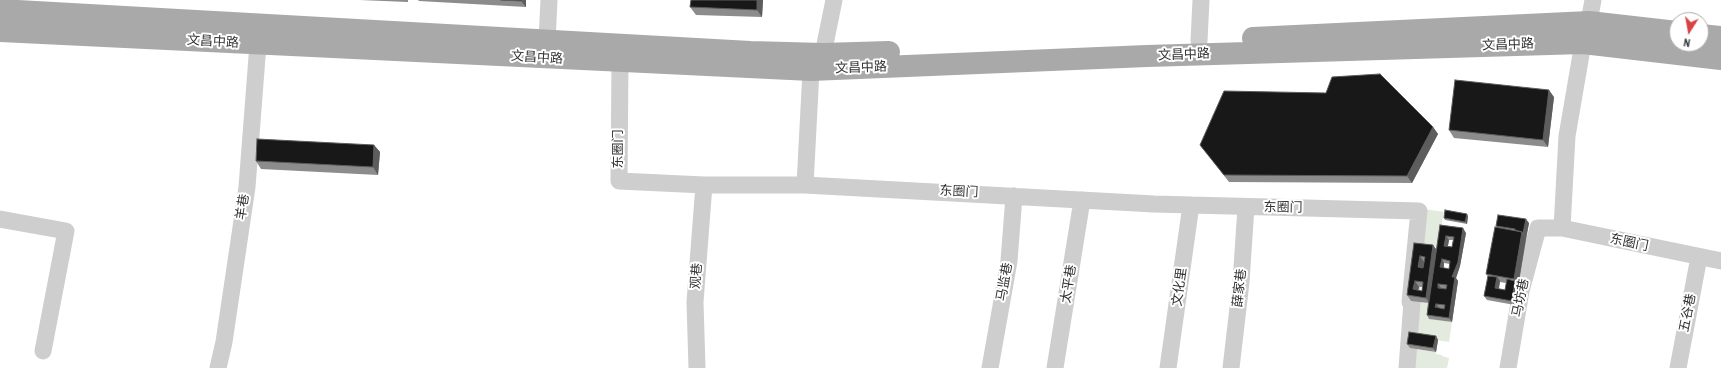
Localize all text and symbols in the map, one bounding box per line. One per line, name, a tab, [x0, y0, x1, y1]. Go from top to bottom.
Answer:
north arrow	[1669, 12, 1709, 52]
street label: 文昌中路	[187, 33, 239, 51]
text: N	[1682, 35, 1691, 50]
street label: 文昌中路	[1482, 36, 1534, 54]
street label: 文昌中路	[1158, 46, 1210, 64]
street label: 文昌中路	[511, 49, 563, 67]
street label: 文昌中路	[835, 59, 887, 77]
street label: 东圈门	[611, 130, 627, 168]
street label: 东圈门	[939, 183, 979, 201]
street label: 羊巷	[233, 193, 253, 221]
street label: 东圈门	[1263, 200, 1303, 216]
street label: 东圈门	[1608, 231, 1650, 255]
street label: 马监巷	[994, 261, 1016, 303]
street label: 观巷	[688, 262, 706, 290]
street label: 太平巷	[1058, 264, 1080, 304]
street label: 文化里	[1170, 267, 1190, 307]
street label: 薛家巷	[1230, 268, 1250, 308]
street label: 马坊巷	[1510, 277, 1532, 319]
street label: 五谷巷	[1677, 292, 1699, 334]

